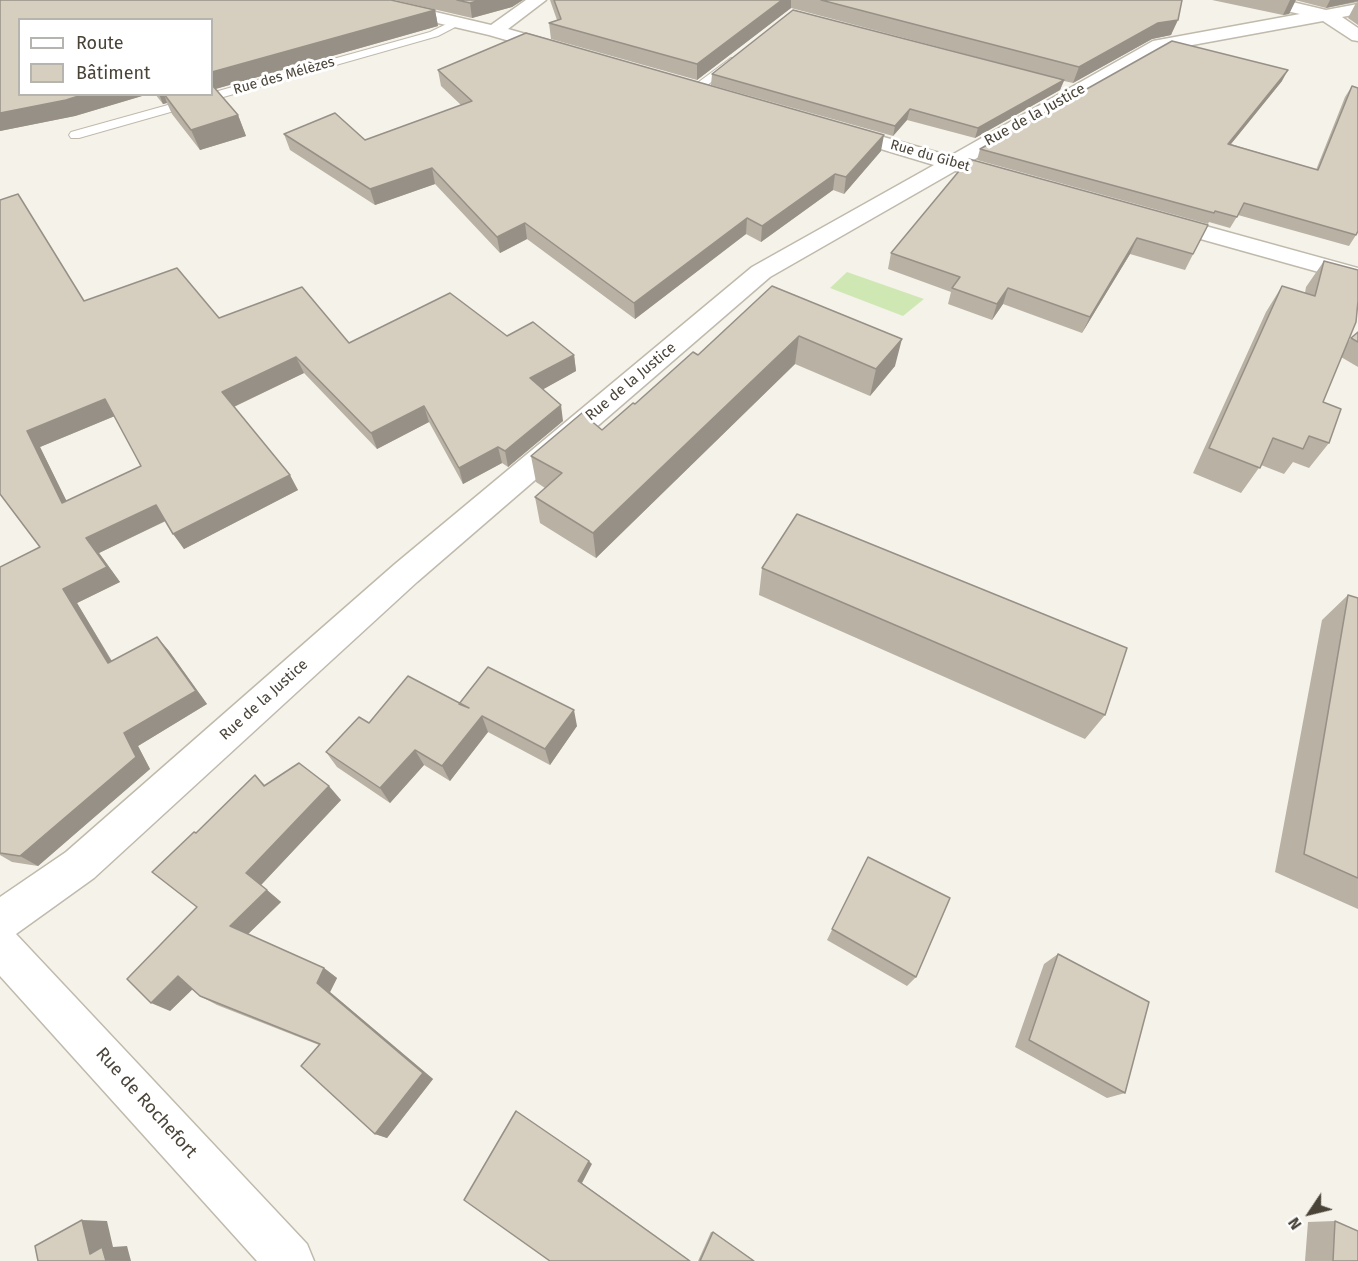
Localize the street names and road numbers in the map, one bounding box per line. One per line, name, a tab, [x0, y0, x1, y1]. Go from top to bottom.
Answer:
street label: Rue des Mélèzes	[231, 54, 337, 98]
street label: Rue de la Justice	[981, 80, 1089, 150]
street label: Rue du Gibet	[888, 137, 972, 175]
street label: Rue de la Justice	[582, 339, 680, 425]
street label: Rue de la Justice	[216, 656, 312, 744]
street label: Rue de Rochefort	[91, 1043, 201, 1163]

